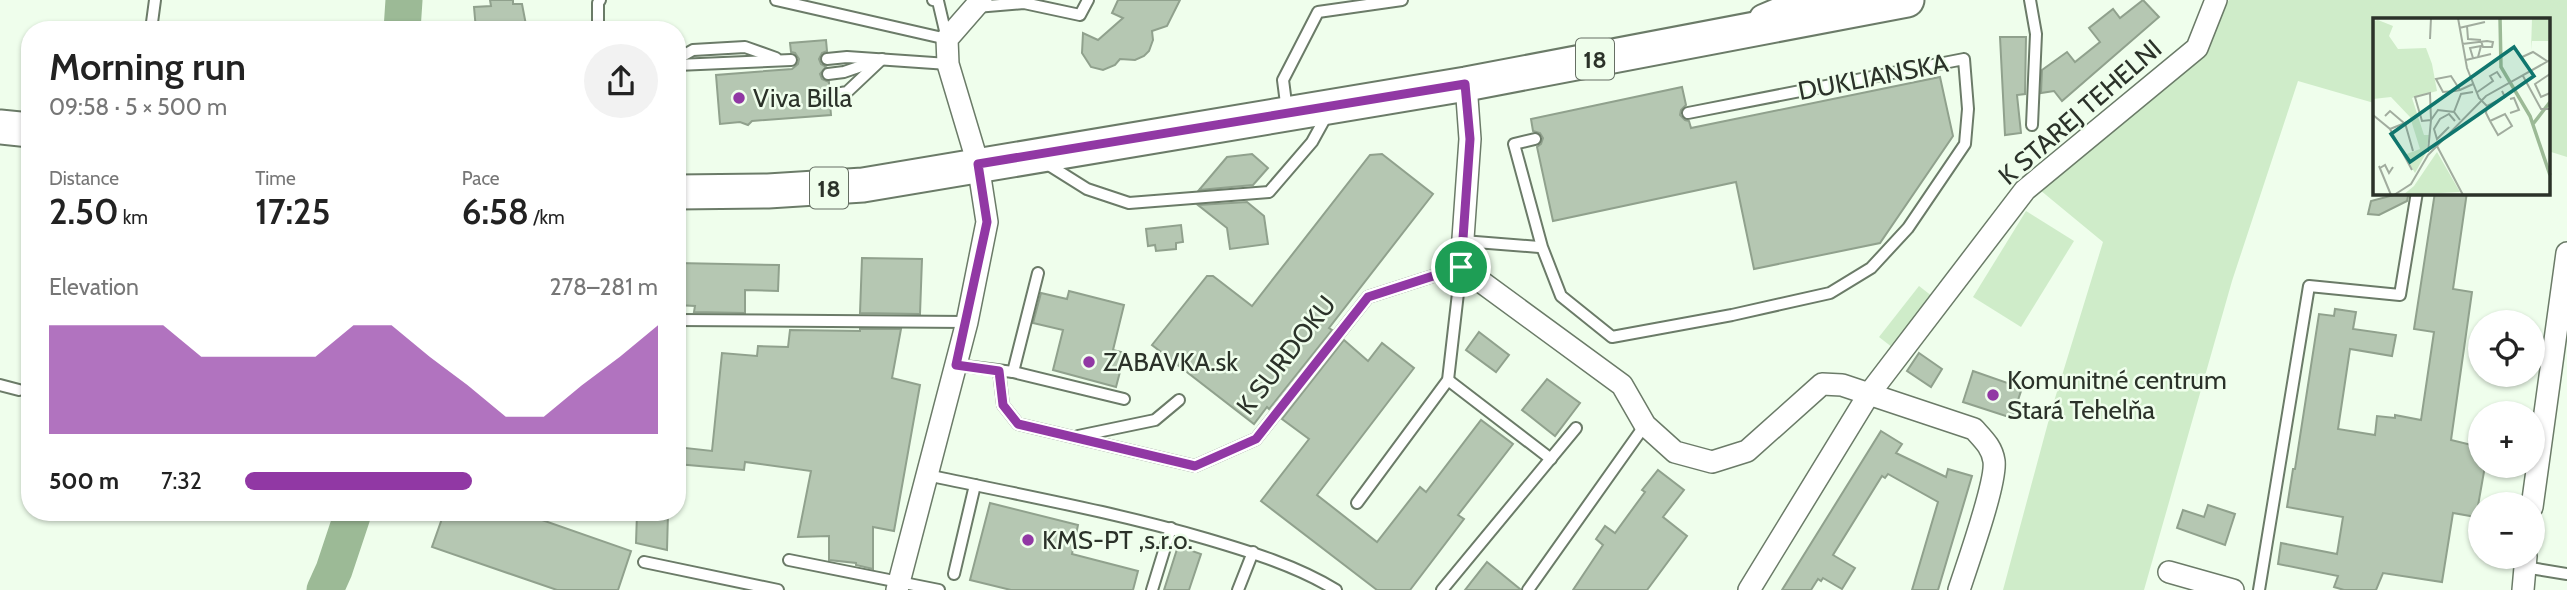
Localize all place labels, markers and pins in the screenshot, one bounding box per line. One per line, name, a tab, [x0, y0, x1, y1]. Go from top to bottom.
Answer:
place label: Viva Billa	[753, 82, 853, 114]
marker: Viva Billa	[731, 90, 747, 106]
pin	[1431, 237, 1491, 297]
place label: ZABAVKA.sk	[1103, 346, 1238, 378]
marker: ZABAVKA.sk	[1081, 354, 1097, 370]
place label: Komunitné centrum Stará Tehelňa	[2007, 364, 2227, 426]
marker: Komunitné centrum Stará Tehelňa	[1985, 387, 2001, 403]
place label: KMS-PT ,s.r.o.	[1042, 524, 1193, 556]
marker: KMS-PT ,s.r.o.	[1020, 532, 1036, 548]

